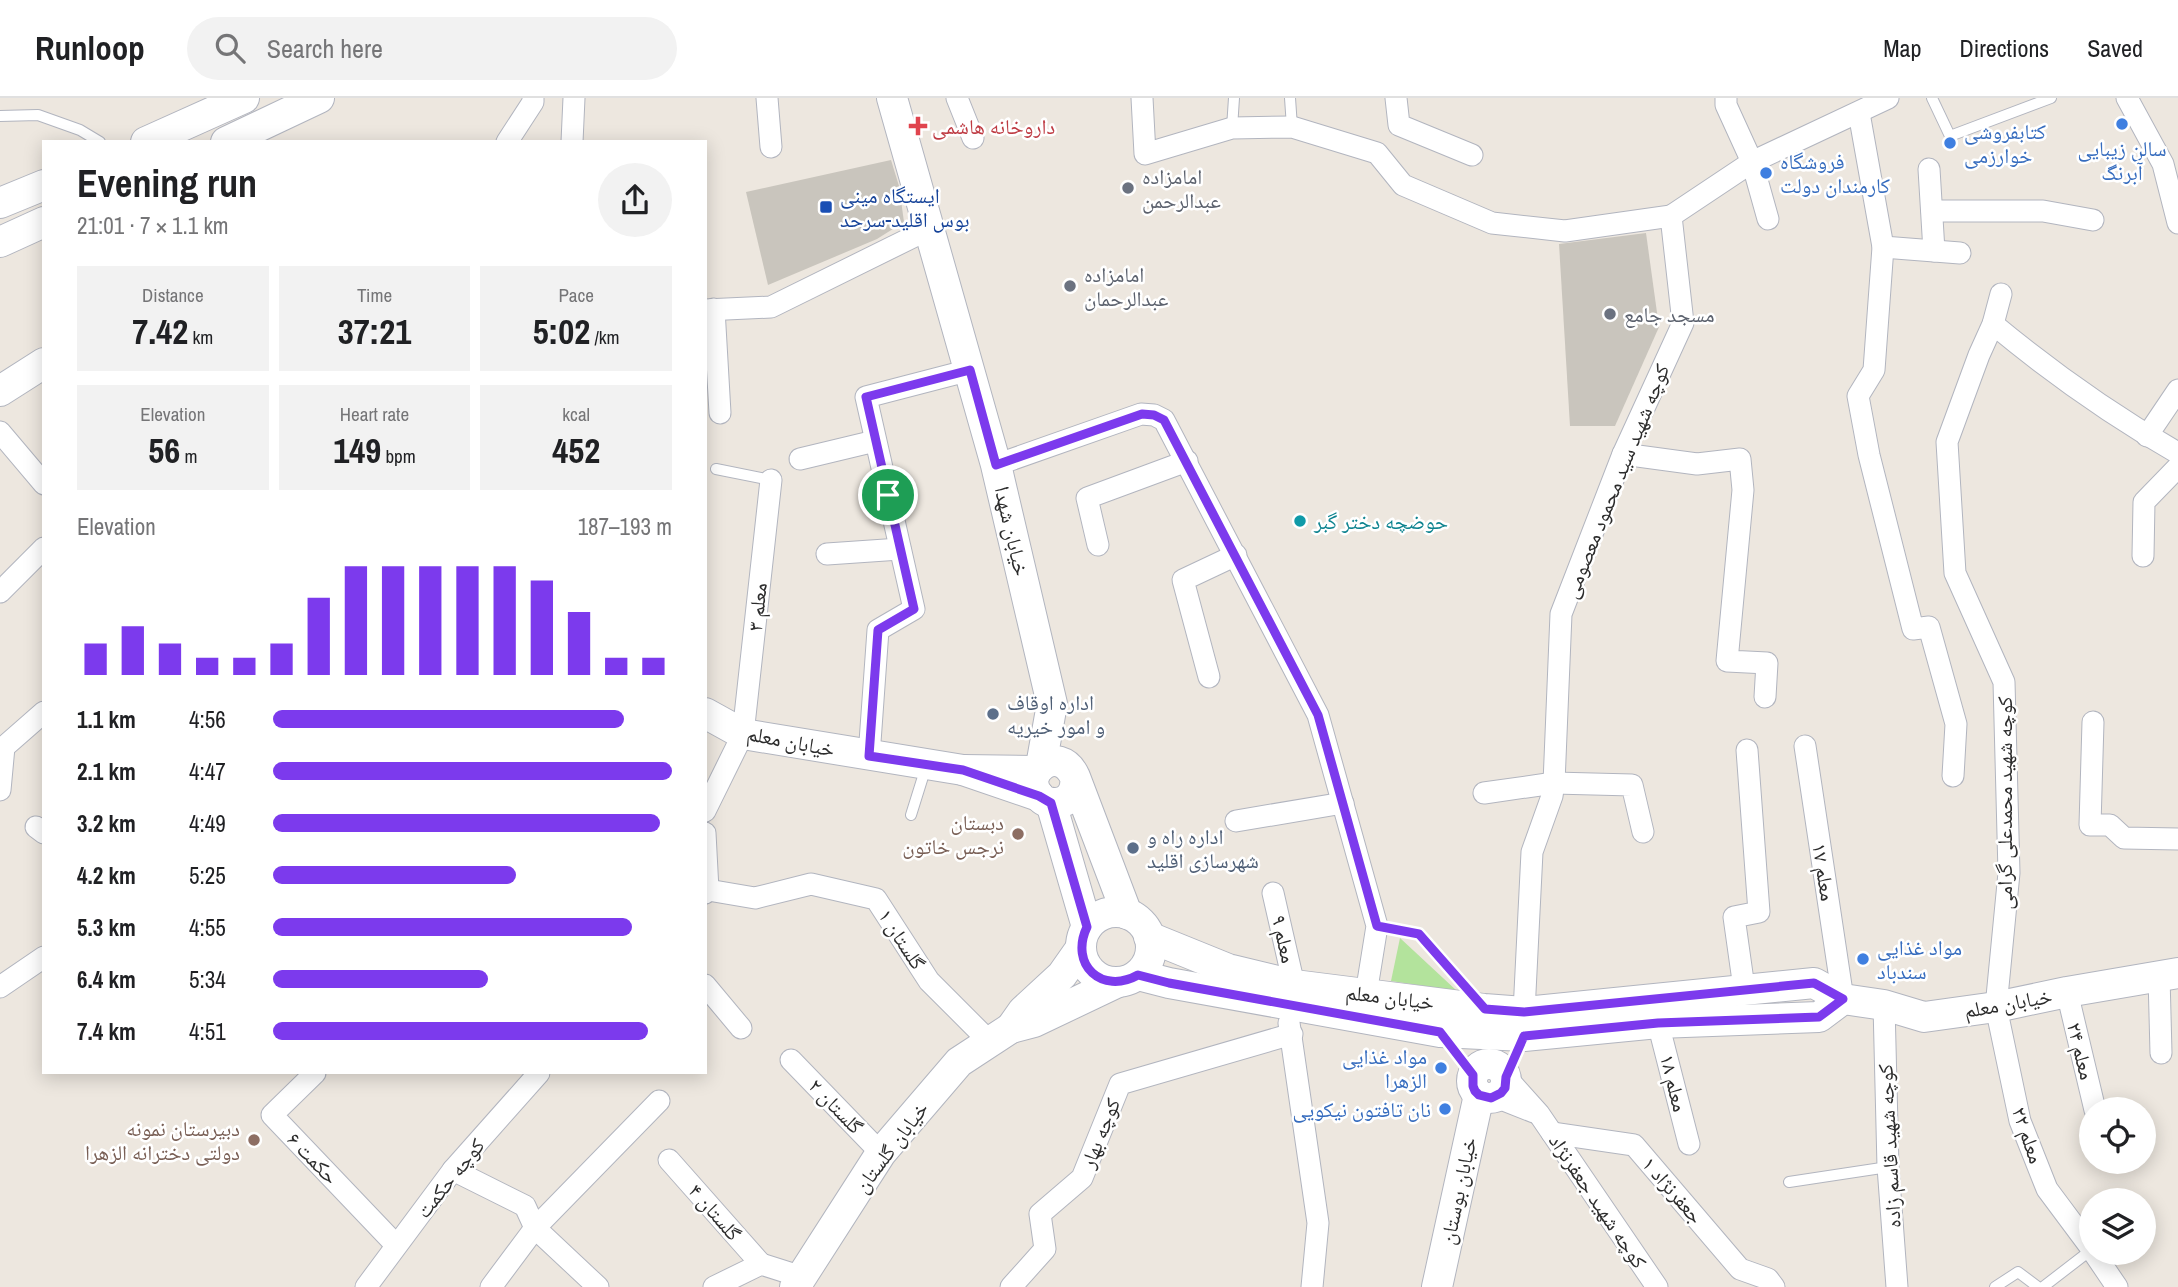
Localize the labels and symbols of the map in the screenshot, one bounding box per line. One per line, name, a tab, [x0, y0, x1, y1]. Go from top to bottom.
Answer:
place label: داروخانه هاشمی	[932, 112, 1055, 141]
marker: سالن زیبایی آبرنگ	[2114, 116, 2130, 132]
place label: کتابفروشی خوارزمی	[1964, 117, 2046, 170]
marker: داروخانه هاشمی	[910, 118, 926, 134]
place label: سالن زیبایی آبرنگ	[2077, 134, 2167, 187]
marker: کتابفروشی خوارزمی	[1942, 135, 1958, 151]
place label: فروشگاه کارمندان دولت	[1780, 147, 1890, 200]
place label: امامزاده عبدالرحمن	[1142, 162, 1221, 215]
marker: فروشگاه کارمندان دولت	[1758, 165, 1774, 181]
marker: امامزاده عبدالرحمن	[1120, 180, 1136, 196]
place label: ایستگاه مینی بوس اقلید-سرحد	[840, 181, 970, 234]
marker: ایستگاه مینی بوس اقلید-سرحد	[818, 199, 834, 215]
place label: امامزاده عبدالرحمان	[1084, 260, 1169, 313]
marker: امامزاده عبدالرحمان	[1062, 278, 1078, 294]
place label: مسجد جامع	[1624, 300, 1715, 329]
marker: مسجد جامع	[1602, 306, 1618, 322]
street label: کوچه شهید سید محمود معصومی	[1556, 359, 1676, 603]
pin	[858, 465, 918, 525]
street label: خیابان شهدا	[988, 483, 1036, 579]
place label: حوضچه دختر گبر	[1313, 507, 1448, 536]
marker: حوضچه دختر گبر	[1292, 513, 1308, 529]
street label: معلم ۳	[740, 581, 774, 633]
place label: اداره اوقاف و امور خیریه	[1007, 688, 1105, 741]
street label: کوچه شهید محمدعلی گرامی	[1990, 696, 2019, 910]
marker: اداره اوقاف و امور خیریه	[985, 706, 1001, 722]
street label: خیابان معلم	[745, 718, 837, 764]
place label: دبستان نرجس خاتون	[902, 808, 1004, 861]
place label: اداره راه و شهرسازی اقلید	[1147, 822, 1259, 875]
marker: دبستان نرجس خاتون	[1010, 826, 1026, 842]
marker: اداره راه و شهرسازی اقلید	[1125, 840, 1141, 856]
street label: معلم ۱۷	[1805, 841, 1843, 903]
street label: گلستان ۱	[872, 903, 933, 975]
street label: معلم ۹	[1264, 912, 1304, 966]
place label: مواد غذایی سندباد	[1877, 933, 1962, 986]
marker: مواد غذایی سندباد	[1855, 951, 1871, 967]
street label: خیابان معلم	[1344, 977, 1436, 1017]
street label: خیابان معلم	[1962, 981, 2054, 1025]
street label: معلم ۲۴	[2060, 1019, 2102, 1083]
place label: مواد غذایی الزهرا	[1342, 1042, 1427, 1095]
street label: معلم ۱۸	[1653, 1051, 1695, 1115]
marker: مواد غذایی الزهرا	[1433, 1060, 1449, 1076]
street label: کوچه شهید قاسم زاده	[1870, 1063, 1908, 1229]
street label: گلستان ۲	[802, 1072, 870, 1140]
street label: کوچه بهار	[1072, 1093, 1127, 1173]
street label: خیابان گلستان	[847, 1095, 935, 1199]
place label: نان تافتون نیکویی	[1293, 1095, 1431, 1124]
marker: نان تافتون نیکویی	[1437, 1101, 1453, 1117]
street label: معلم ۲۲	[2005, 1103, 2051, 1167]
place label: دبیرستان نمونه دولتی دخترانه الزهرا	[85, 1114, 240, 1167]
street label: حکمت ۶	[281, 1125, 345, 1191]
street label: کوچه شهید جعفرنژاد	[1542, 1128, 1654, 1274]
marker: دبیرستان نمونه دولتی دخترانه الزهرا	[246, 1132, 262, 1148]
street label: کوچه حکمت	[409, 1132, 491, 1224]
street label: خیابان بوستان	[1432, 1135, 1484, 1247]
street label: جعفرنژاد ۱	[1636, 1150, 1710, 1230]
street label: گلستان ۴	[682, 1177, 748, 1247]

